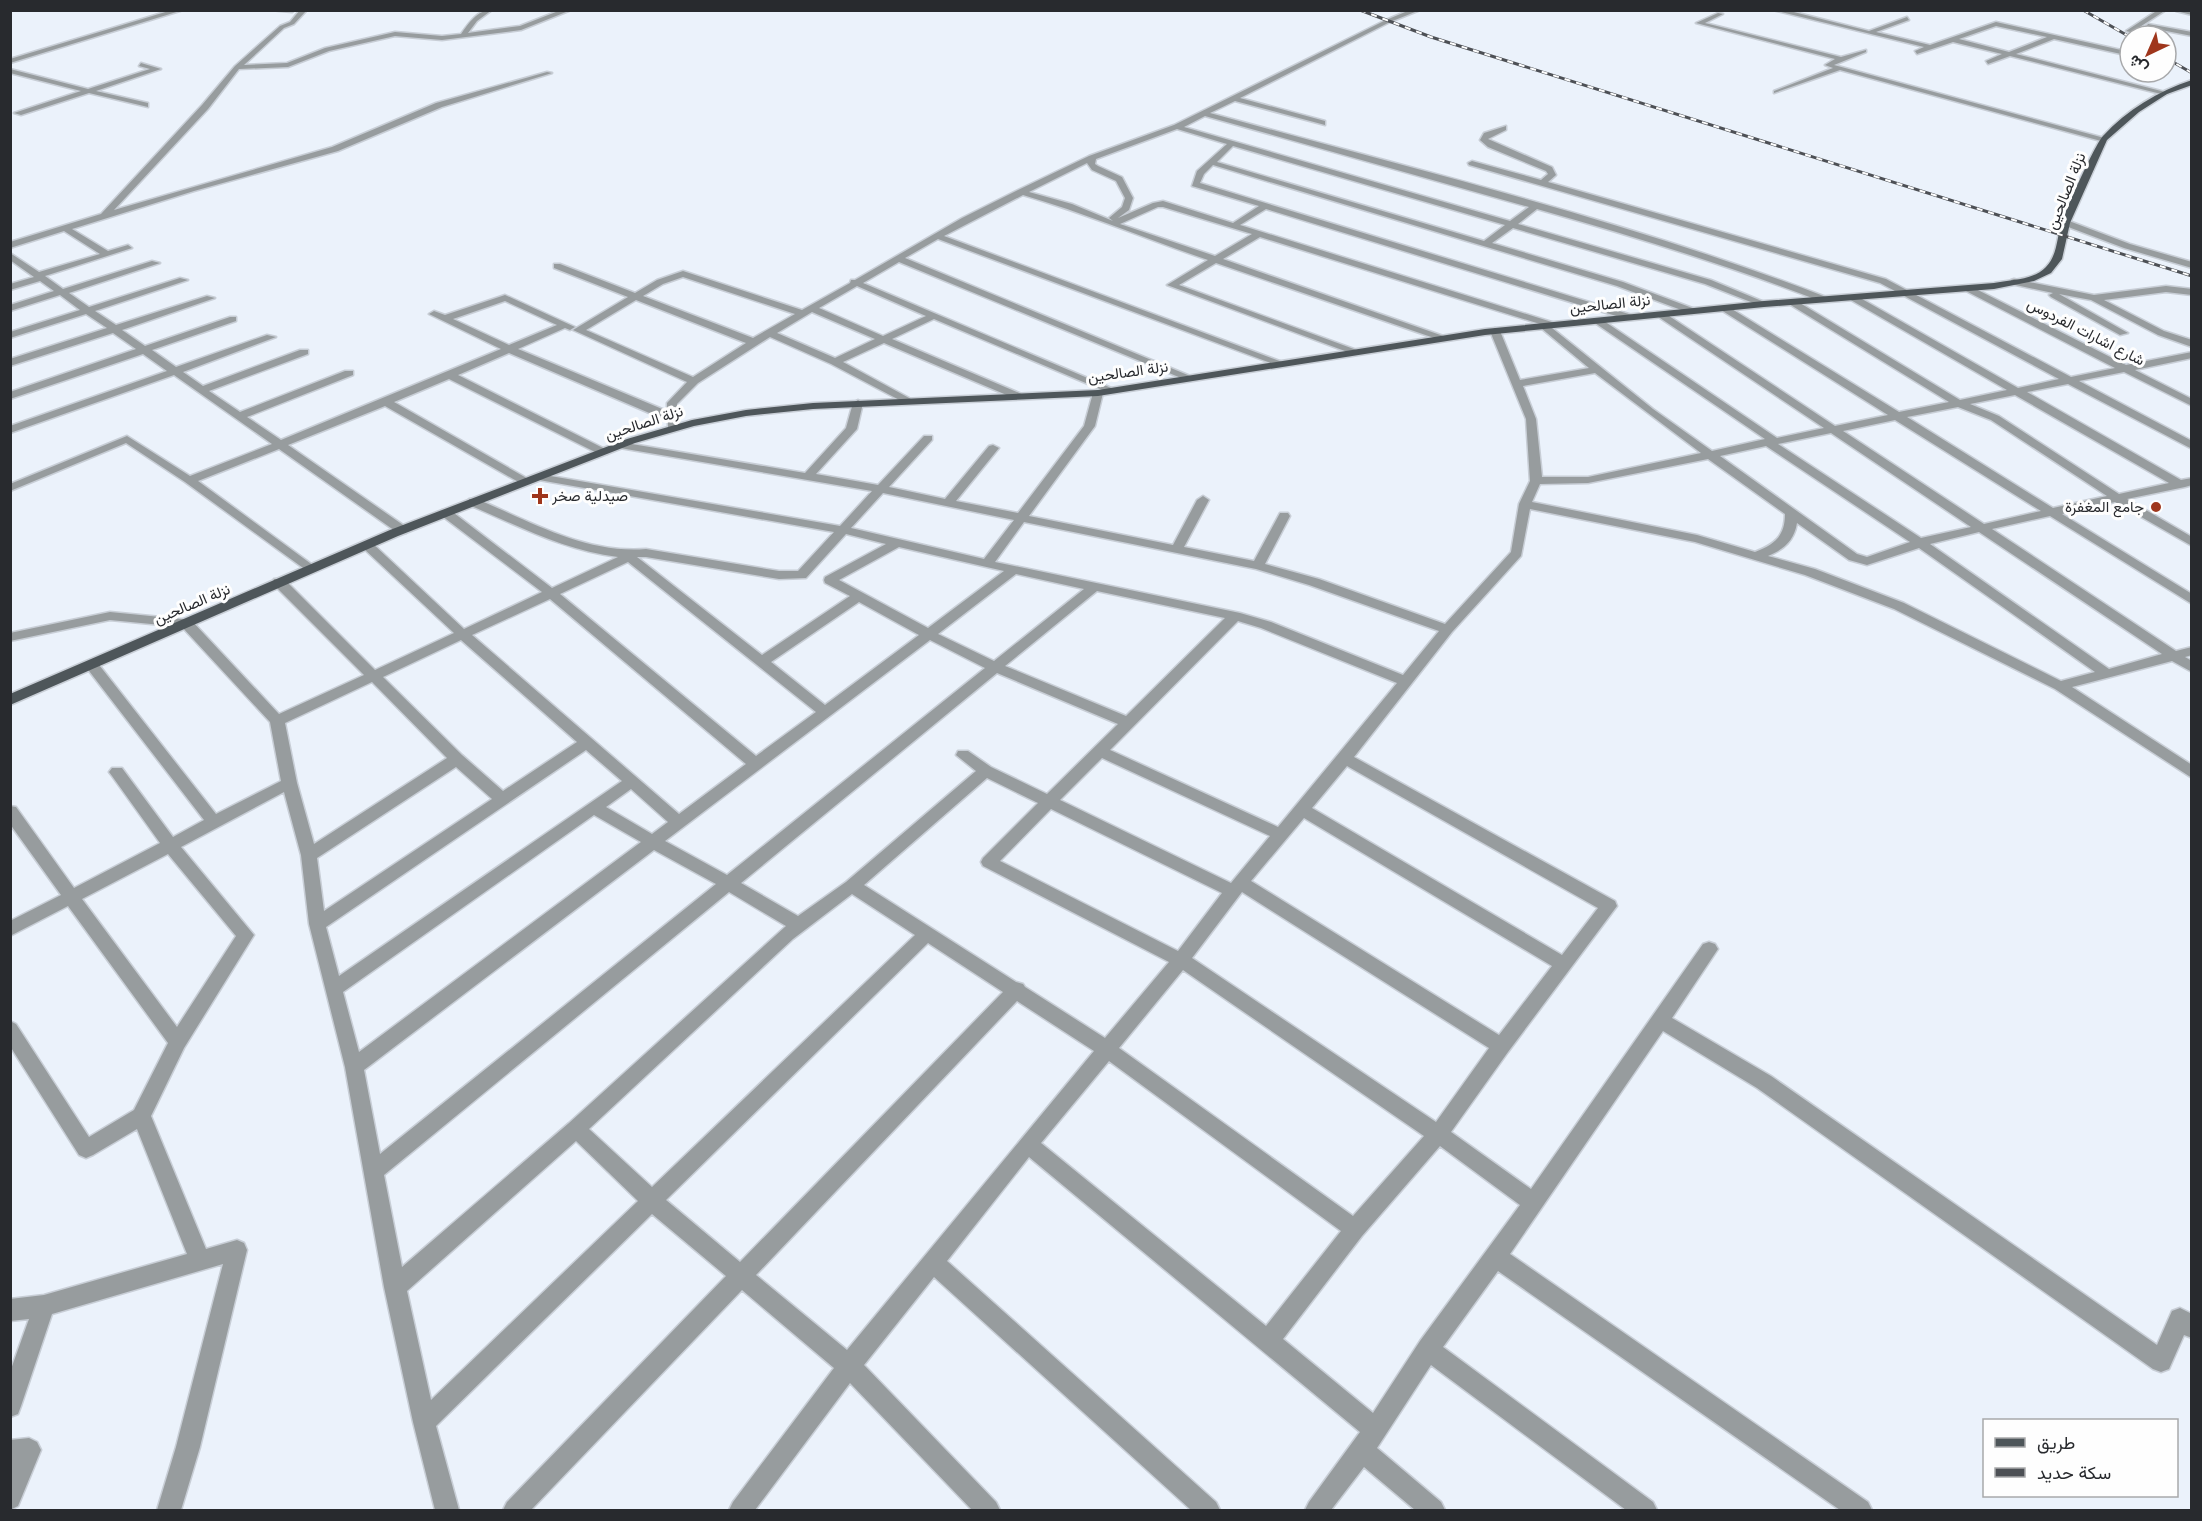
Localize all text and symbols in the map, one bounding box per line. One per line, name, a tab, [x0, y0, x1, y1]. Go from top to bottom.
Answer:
north arrow	[2118, 24, 2178, 84]
text: ش	[2123, 50, 2152, 79]
street label: نزلة الصالحين	[2041, 149, 2090, 232]
street label: نزلة الصالحين	[1569, 289, 1651, 318]
street label: شارع اشارات الفردوس	[2023, 293, 2149, 371]
street label: نزلة الصالحين	[1086, 355, 1169, 388]
street label: نزلة الصالحين	[602, 400, 686, 445]
place label: صيدلية صخر	[551, 485, 628, 505]
marker: صيدلية صخر	[533, 489, 547, 503]
place label: جامع المغفرة	[2065, 496, 2144, 518]
marker: جامع المغفرة	[2149, 500, 2163, 514]
street label: نزلة الصالحين	[150, 578, 233, 629]
legend	[1983, 1419, 2178, 1497]
text: طريق	[2037, 1430, 2075, 1454]
text: سكة حديد	[2037, 1460, 2111, 1484]

